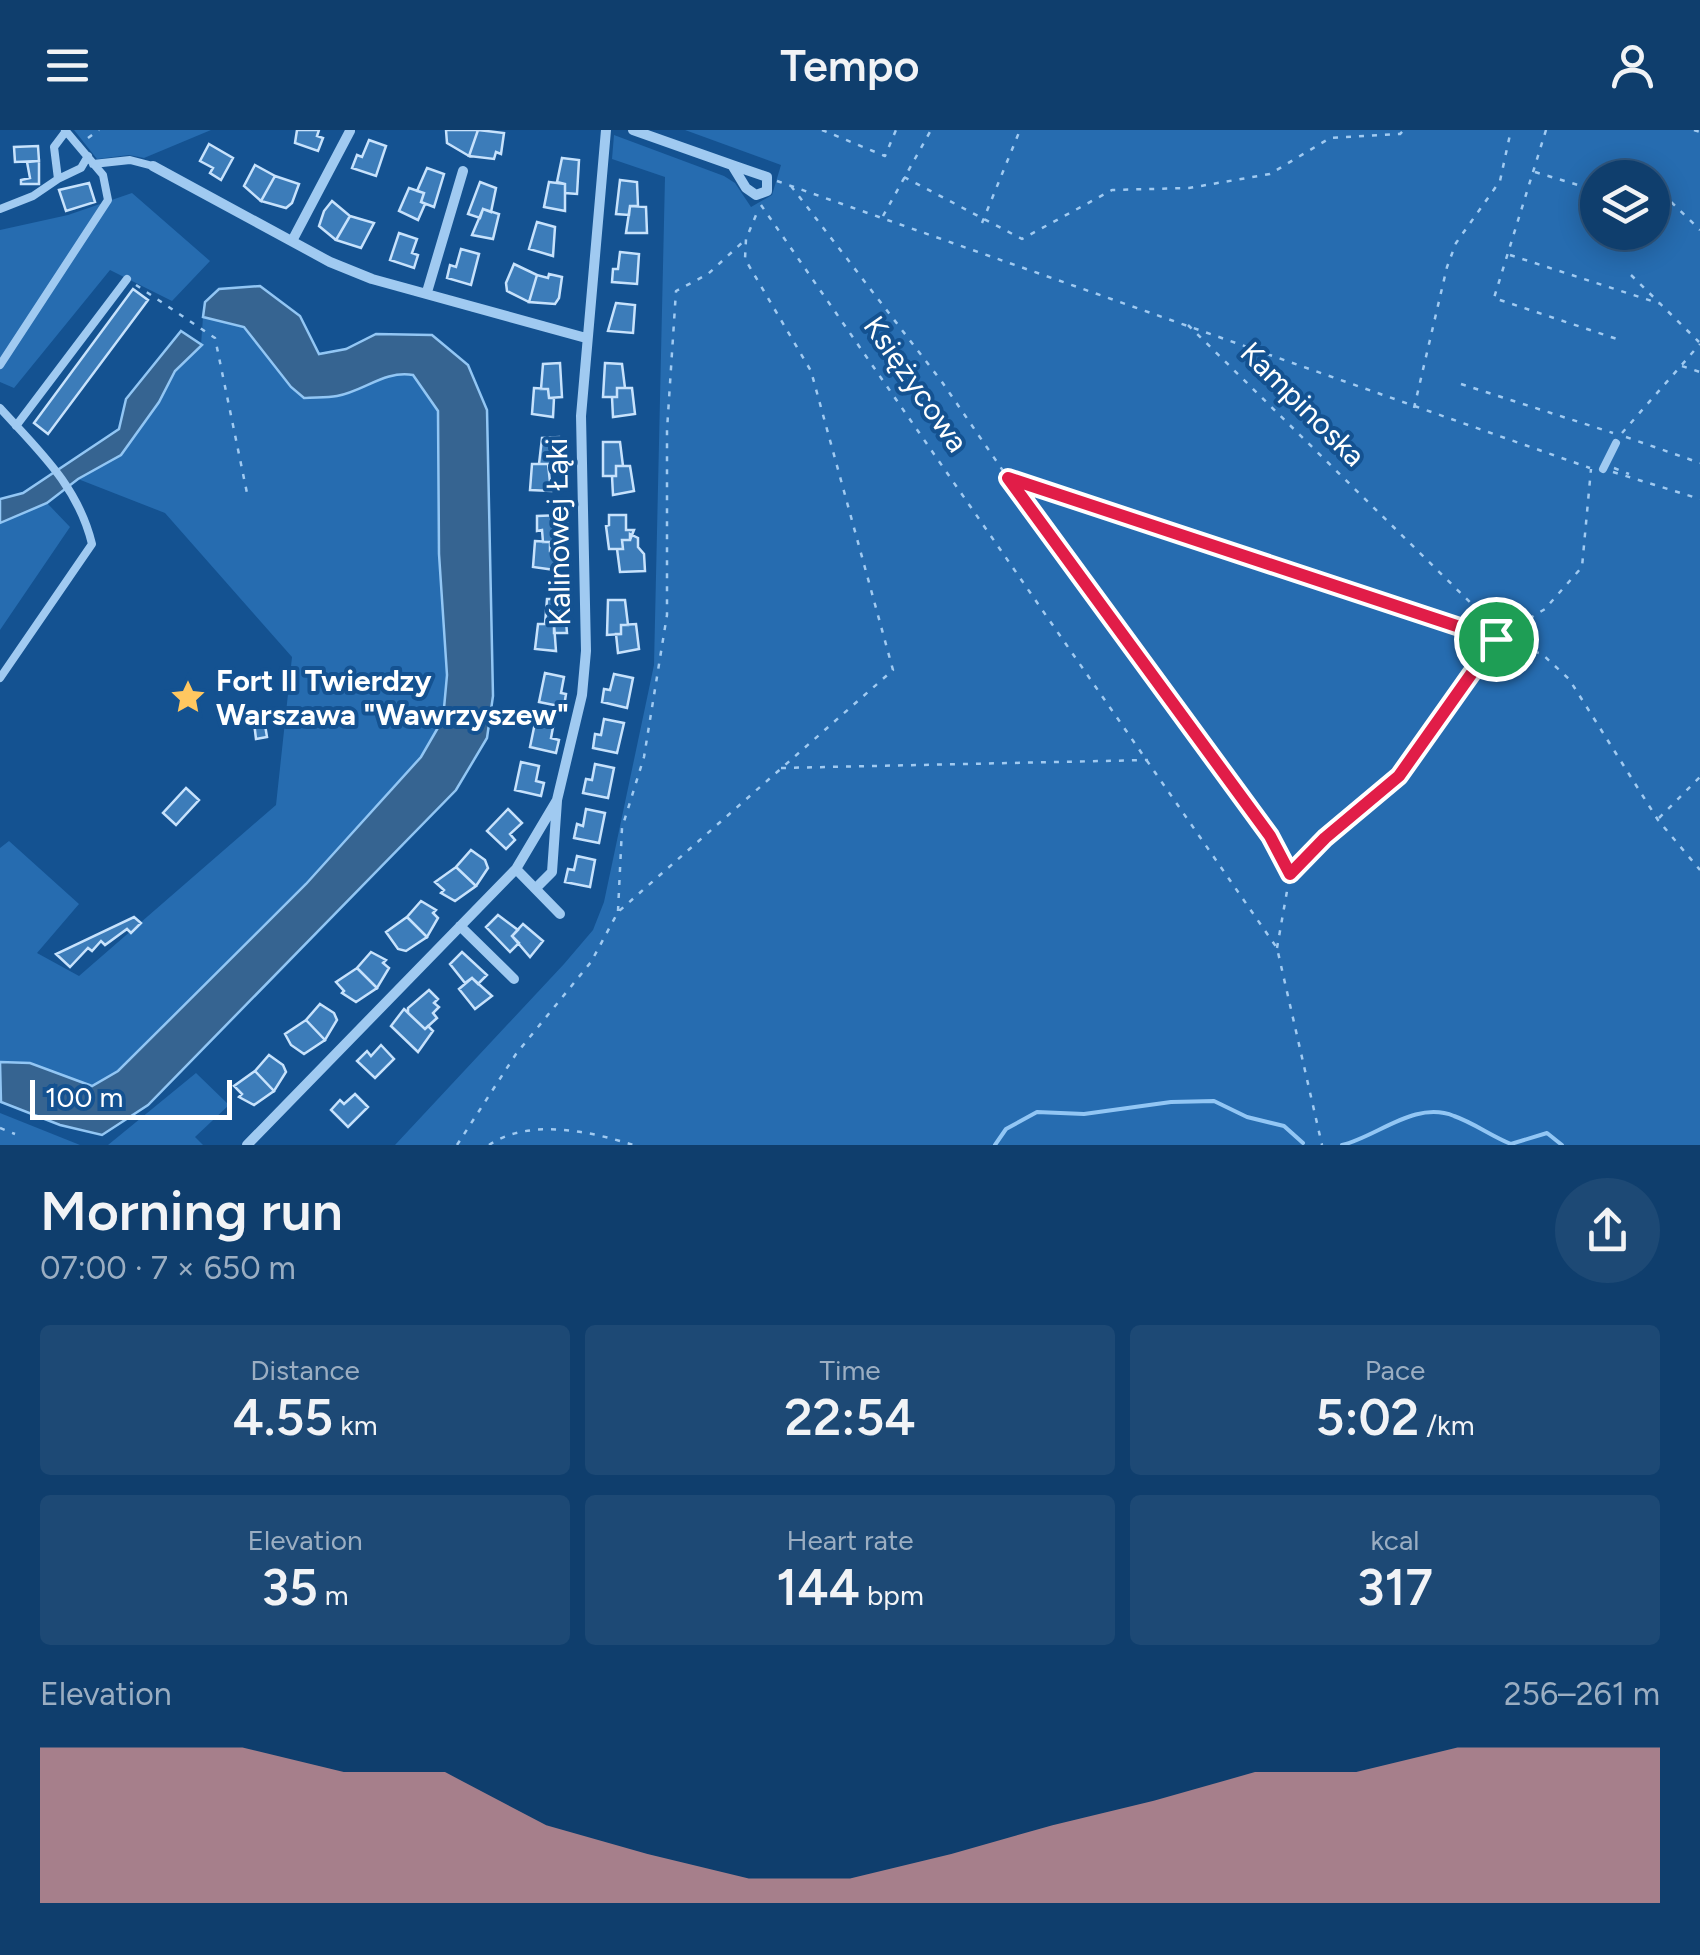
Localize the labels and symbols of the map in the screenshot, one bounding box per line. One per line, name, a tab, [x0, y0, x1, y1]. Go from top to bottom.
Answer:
street label: Księżycowa	[856, 309, 976, 459]
street label: Kampinoska	[1233, 334, 1373, 474]
street label: Kalinowej Łąki	[538, 438, 578, 626]
pin	[1454, 597, 1539, 682]
place label: Fort II Twierdzy Warszawa "Wawrzyszew"	[216, 662, 569, 733]
place icon: Fort II Twierdzy Warszawa "Wawrzyszew"	[169, 678, 207, 716]
scale bar	[30, 1075, 232, 1120]

